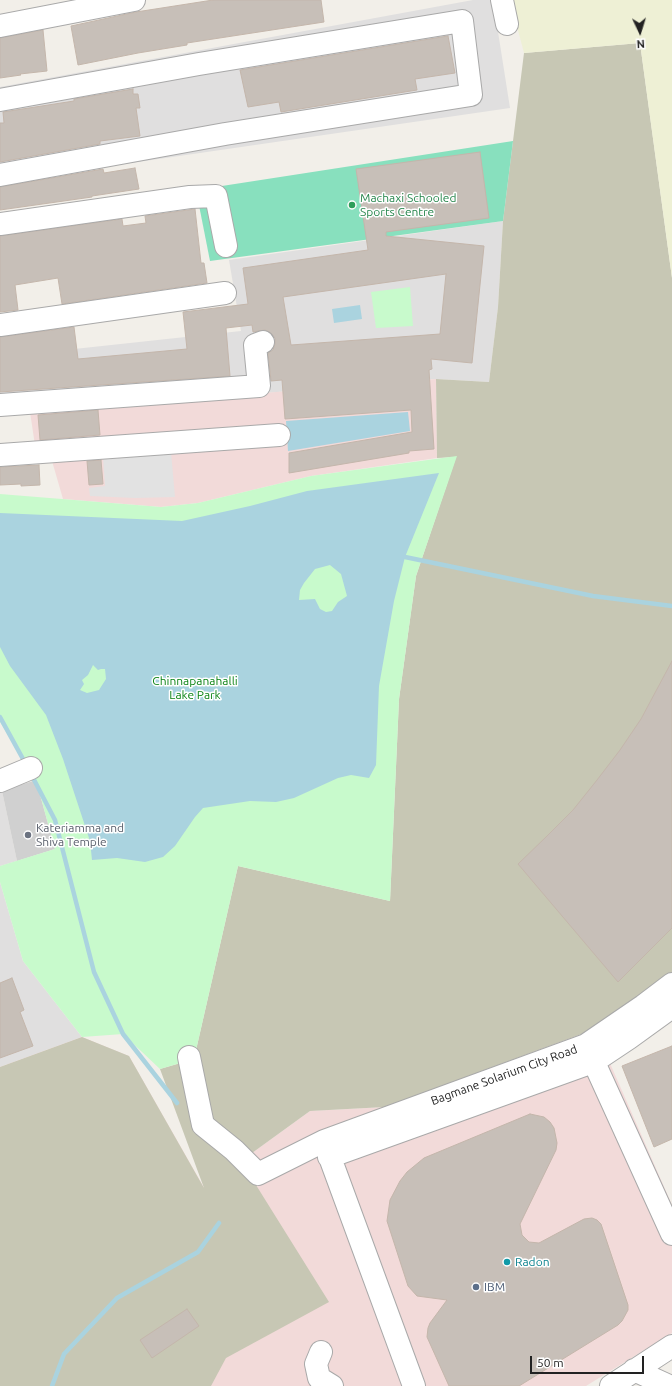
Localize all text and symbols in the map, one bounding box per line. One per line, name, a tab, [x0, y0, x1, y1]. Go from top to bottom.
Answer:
north arrow	[620, 12, 660, 52]
text: N	[636, 38, 645, 50]
place label: Machaxi Schooled Sports Centre	[360, 191, 456, 219]
marker: Machaxi Schooled Sports Centre	[347, 200, 357, 210]
park label: Chinnapanahalli Lake Park	[152, 674, 238, 702]
place label: Kateriamma and Shiva Temple	[36, 821, 124, 849]
marker: Kateriamma and Shiva Temple	[23, 830, 33, 840]
street label: Bagmane Solarium City Road	[429, 1042, 579, 1108]
place label: Radon	[515, 1255, 550, 1269]
marker: Radon	[502, 1257, 512, 1267]
place label: IBM	[484, 1280, 505, 1294]
marker: IBM	[471, 1282, 481, 1292]
scale bar	[532, 1348, 646, 1374]
text: 50 m	[537, 1356, 564, 1369]

